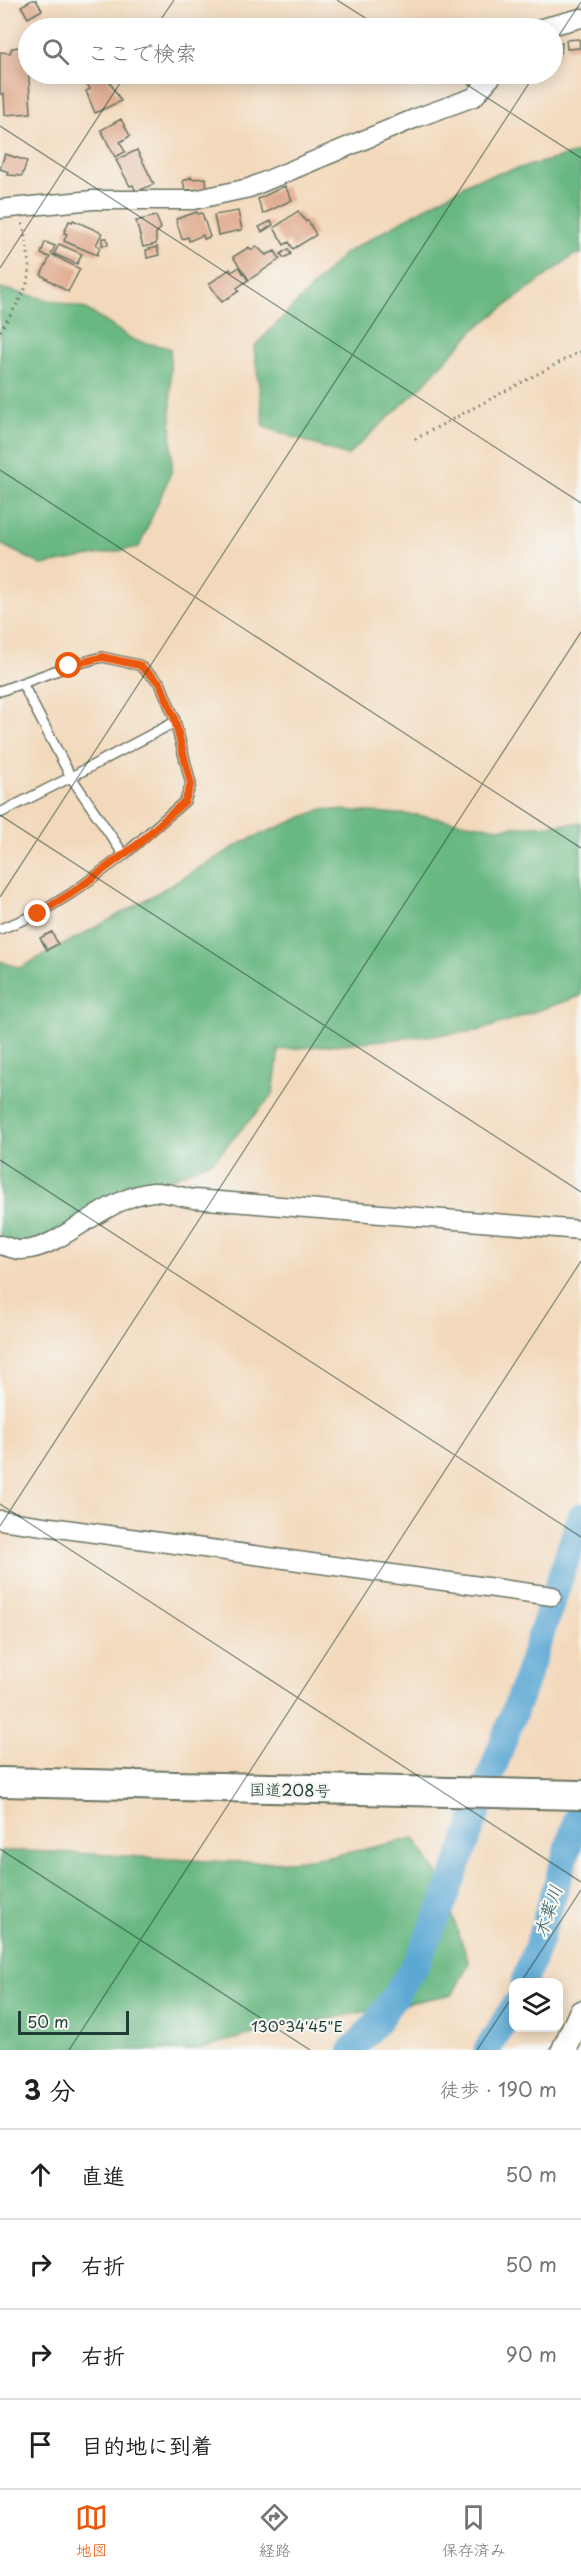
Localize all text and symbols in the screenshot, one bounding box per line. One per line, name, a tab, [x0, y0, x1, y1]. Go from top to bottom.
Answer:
search box	[18, 18, 563, 84]
icon: search	[39, 35, 72, 68]
text: ここで検索	[87, 35, 197, 68]
route start	[55, 652, 81, 678]
route end	[24, 900, 50, 926]
street label: 国道208号	[249, 1776, 331, 1802]
water label: 木葉川	[526, 1881, 568, 1941]
map controls	[509, 1978, 563, 2032]
button: layers	[509, 1978, 563, 2032]
scale bar	[18, 2008, 129, 2036]
text: 50 m	[27, 2009, 68, 2033]
text: 130°34'45"E	[251, 2014, 343, 2037]
text: 3 分	[24, 2070, 75, 2109]
text: 徒歩 · 190 m	[440, 2074, 557, 2104]
icon: ahead	[24, 2158, 57, 2191]
text: 直進	[81, 2158, 125, 2191]
text: 50 m	[505, 2159, 557, 2189]
icon: right	[24, 2248, 57, 2281]
text: 右折	[81, 2248, 125, 2281]
text: 50 m	[505, 2249, 557, 2279]
icon: right	[24, 2338, 57, 2371]
text: 右折	[81, 2338, 125, 2371]
text: 90 m	[506, 2339, 557, 2369]
icon: arrive	[24, 2428, 57, 2461]
text: 目的地に到着	[81, 2428, 213, 2461]
tab: 地図	[75, 2501, 108, 2561]
tab: 経路	[258, 2501, 291, 2561]
tab: 保存済み	[442, 2501, 506, 2561]

